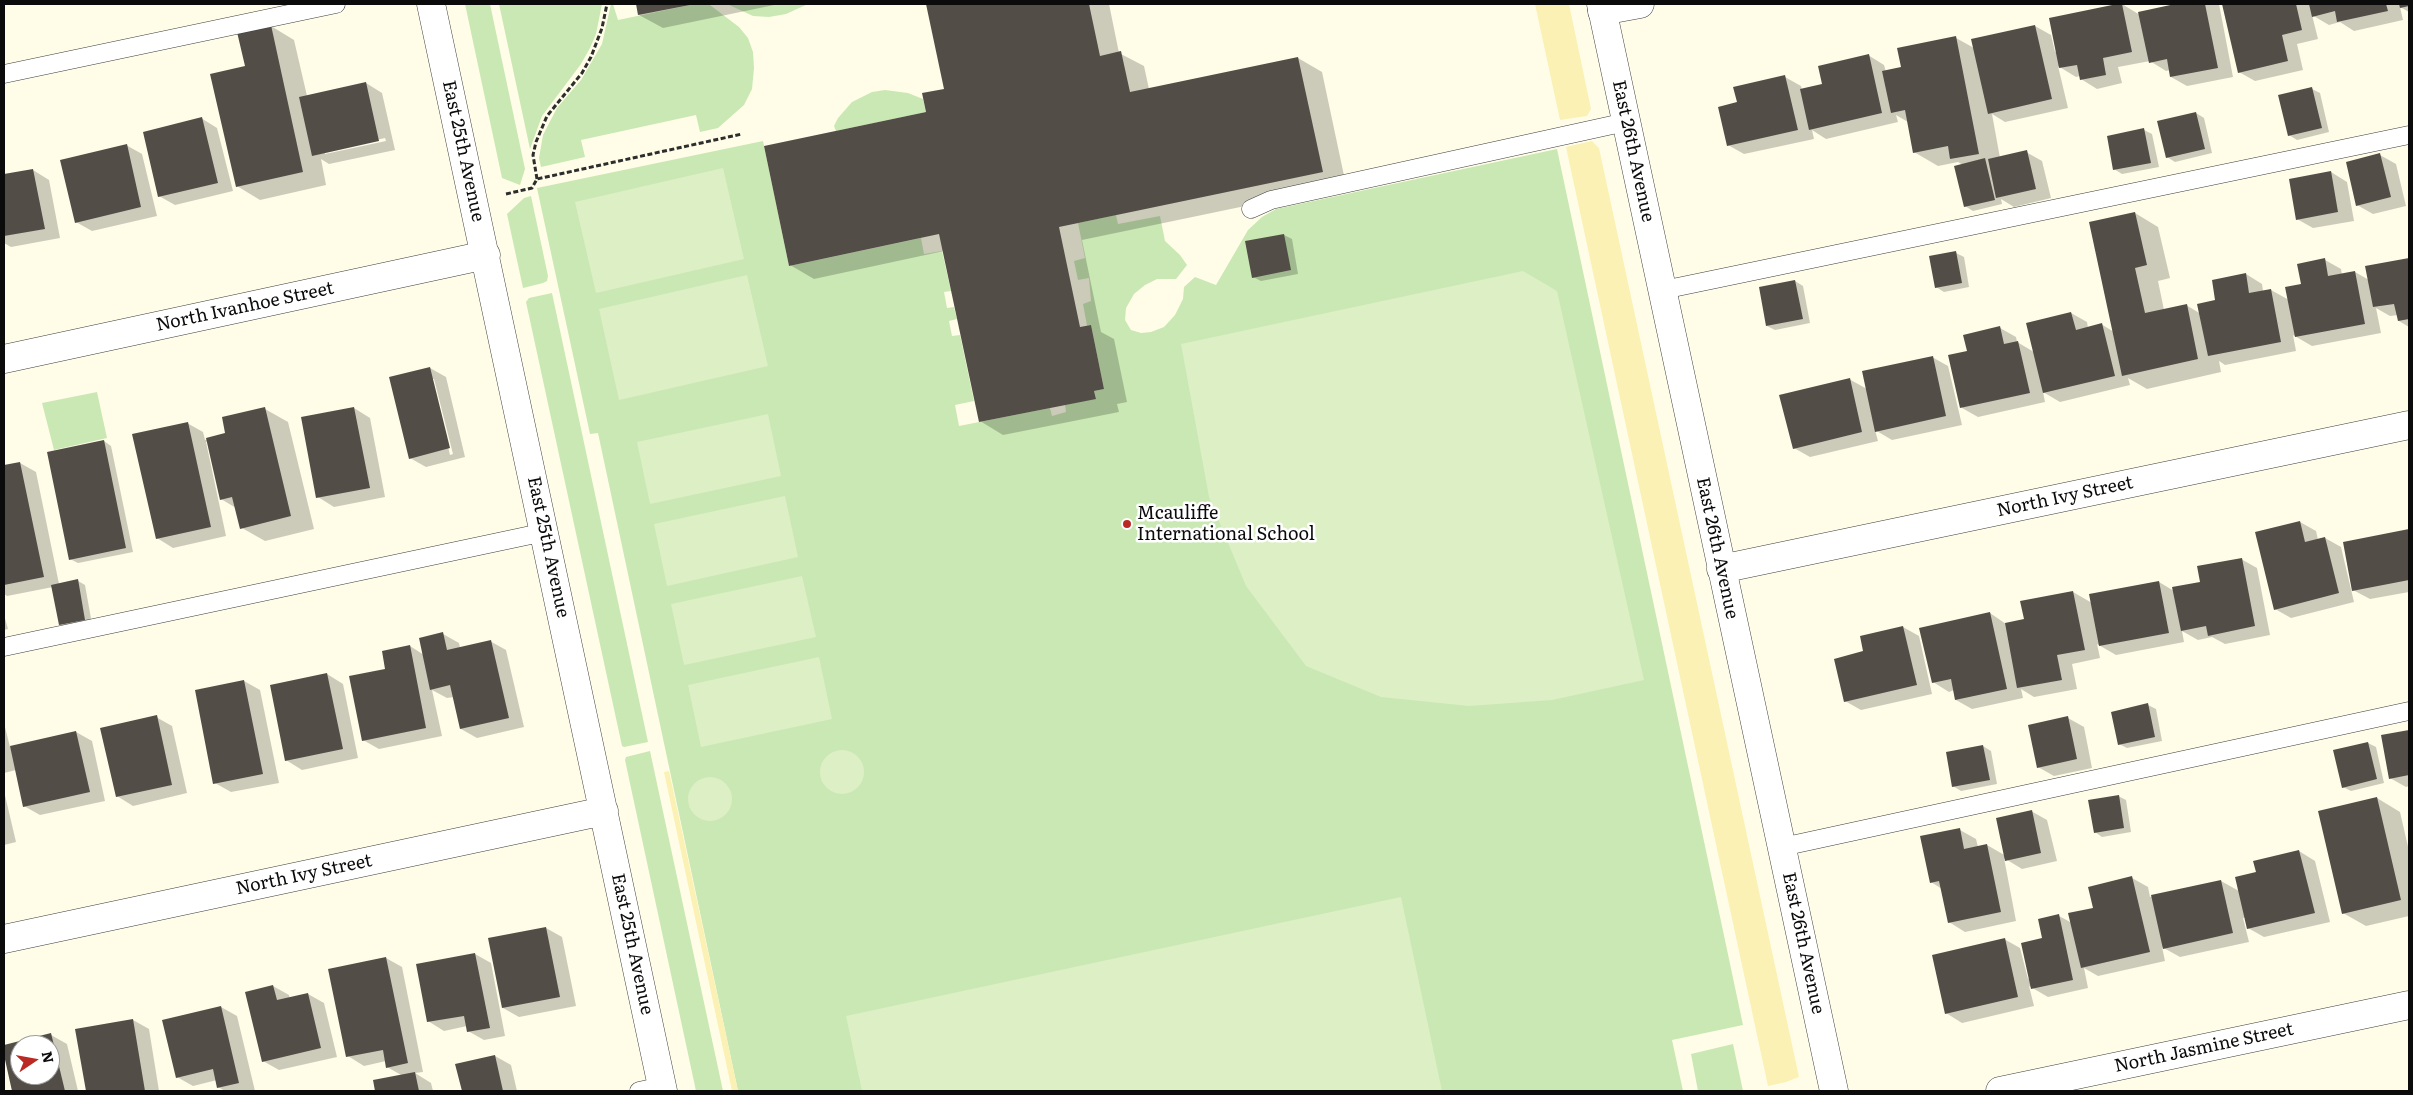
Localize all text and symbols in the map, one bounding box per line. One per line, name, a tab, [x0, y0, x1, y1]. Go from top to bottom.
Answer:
street label: East 25th Avenue	[437, 78, 489, 224]
street label: East 26th Avenue	[1607, 78, 1659, 224]
street label: North Ivanhoe Street	[154, 278, 336, 336]
street label: North Ivy Street	[1995, 472, 2135, 522]
street label: East 25th Avenue	[522, 474, 574, 620]
street label: East 26th Avenue	[1691, 475, 1743, 621]
place label: Mcauliffe International School	[1137, 503, 1315, 546]
marker: Mcauliffe International School	[1121, 518, 1133, 530]
street label: North Ivy Street	[234, 850, 374, 900]
street label: East 26th Avenue	[1777, 870, 1829, 1016]
street label: East 25th Avenue	[606, 871, 658, 1017]
street label: North Jasmine Street	[2113, 1018, 2295, 1078]
north arrow	[10, 1035, 60, 1085]
text: N	[38, 1049, 60, 1065]

